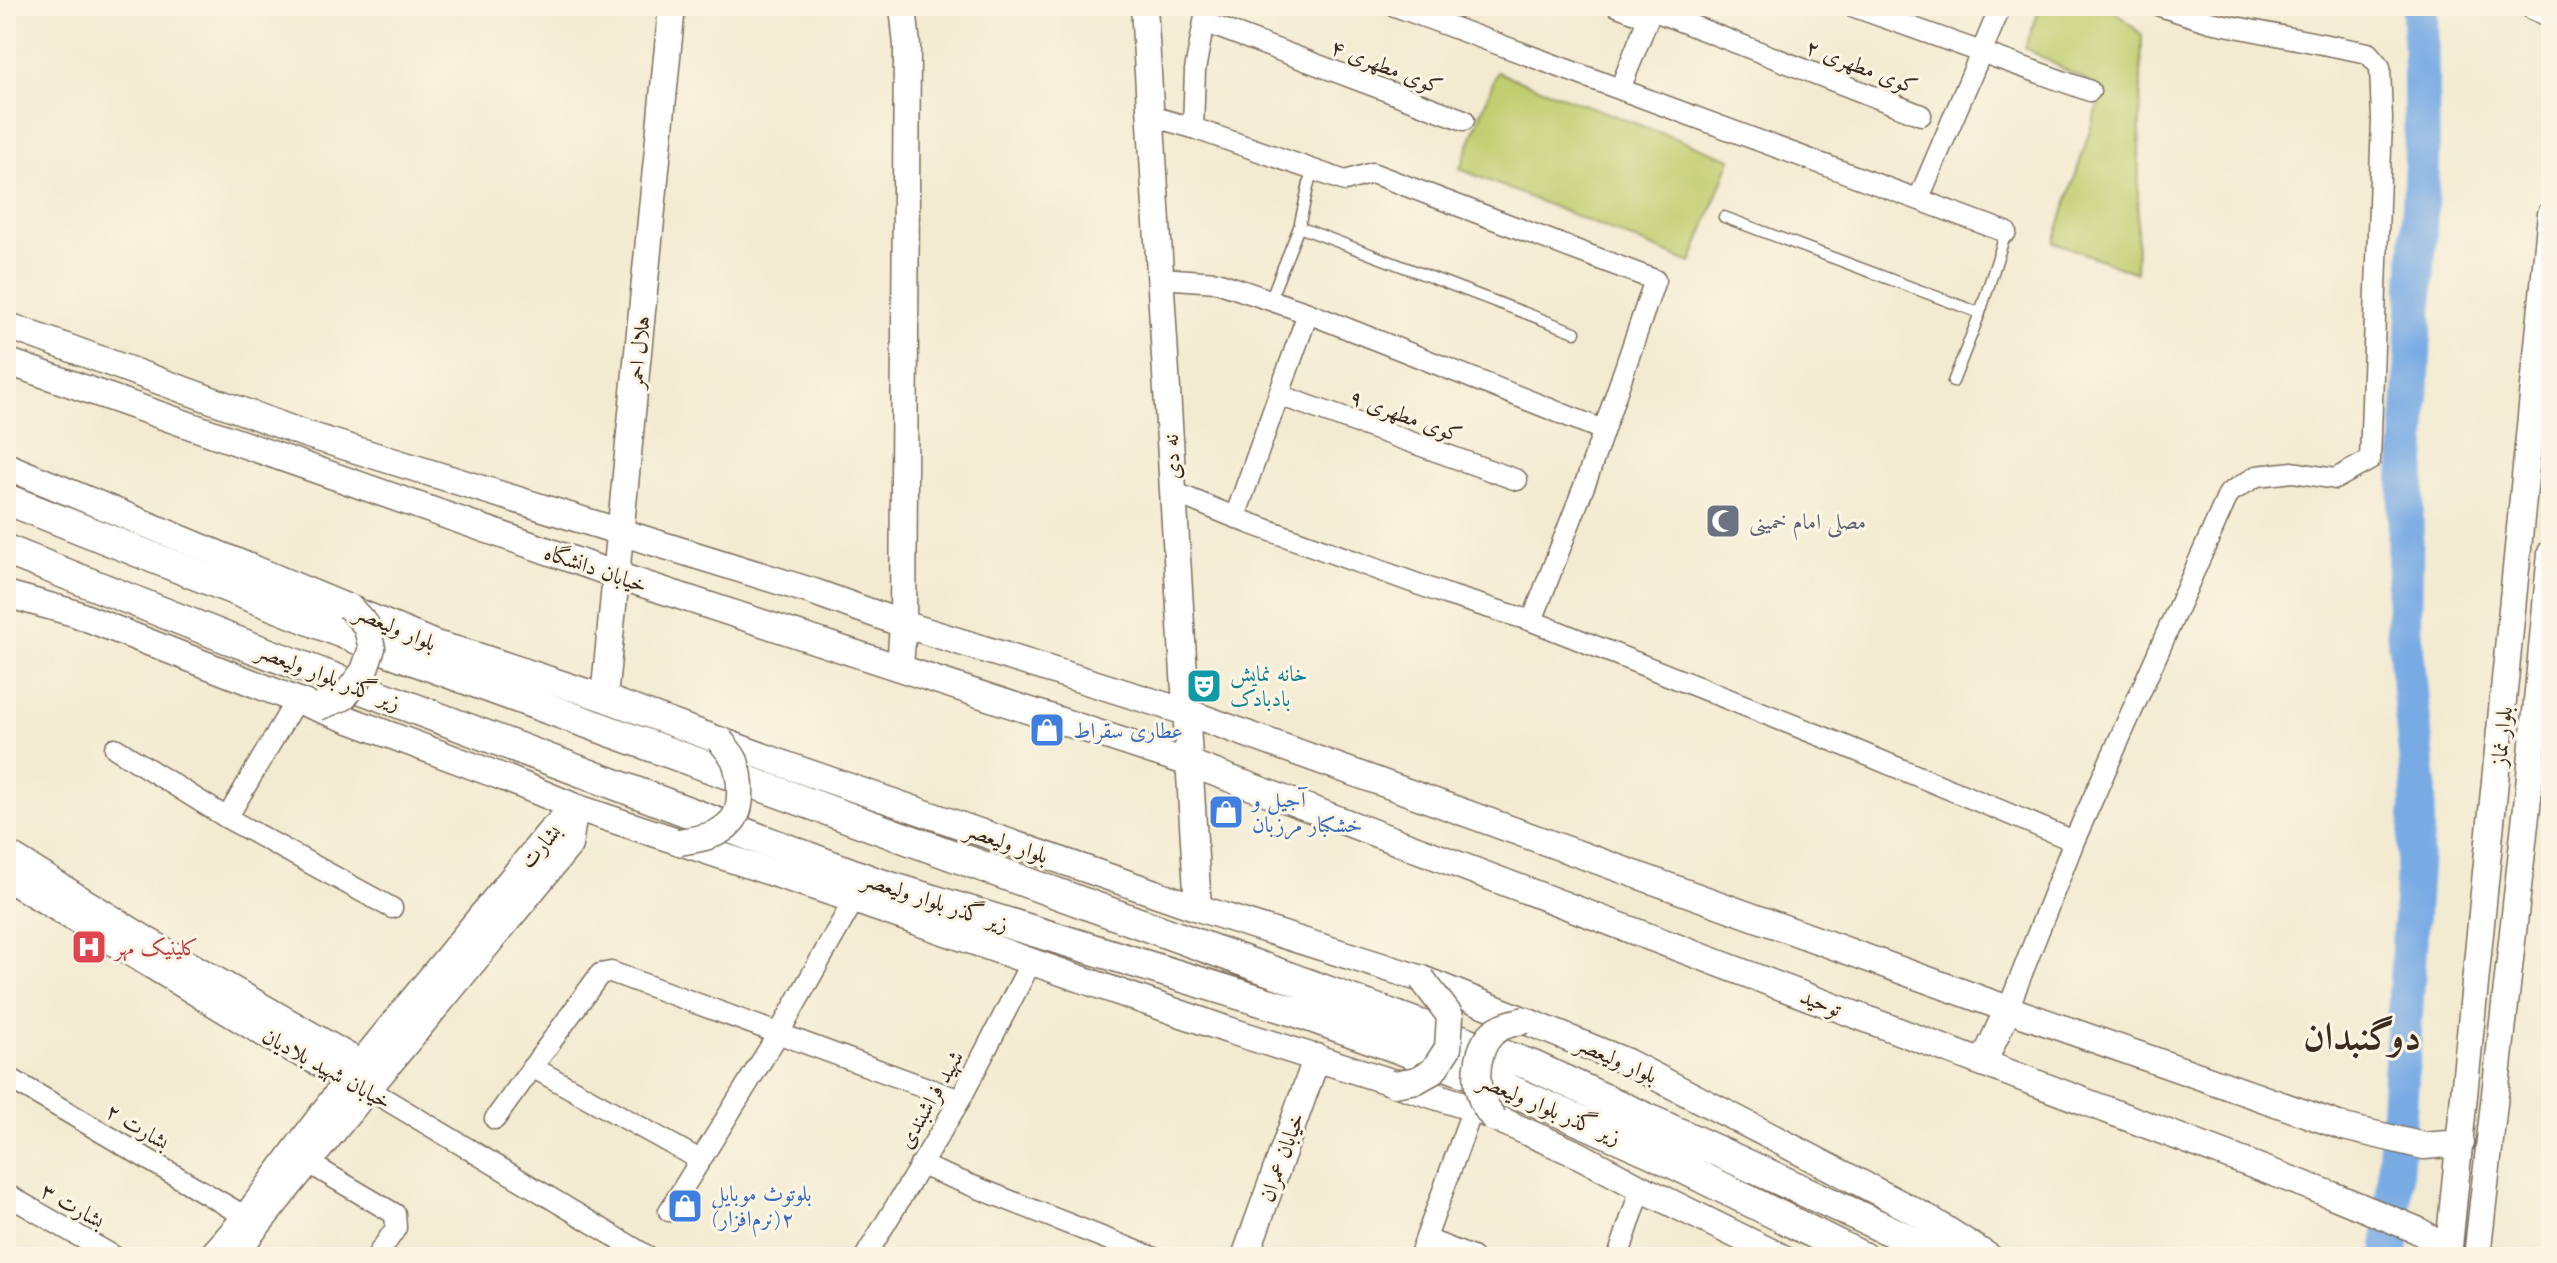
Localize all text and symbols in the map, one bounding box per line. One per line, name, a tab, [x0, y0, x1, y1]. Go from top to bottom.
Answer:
street label: کوی مطهری ۴	[1327, 37, 1445, 101]
street label: کوی مطهری ۲	[1802, 37, 1920, 101]
street label: هلال احمر	[625, 315, 657, 392]
street label: کوی مطهری ۹	[1346, 386, 1464, 449]
street label: نه دی	[1161, 434, 1185, 480]
mosque icon: مصلی امام خمینی	[1704, 502, 1742, 540]
place label: مصلی امام خمینی	[1749, 512, 1866, 541]
street label: خیابان دانشگاه	[541, 538, 651, 599]
street label: بلوار ولیعصر	[349, 601, 439, 658]
street label: زیر گذر بلوار ولیعصر	[251, 634, 405, 717]
place label: خانه نمایش بادبادک	[1230, 664, 1308, 712]
theatre icon: خانه نمایش بادبادک	[1185, 667, 1223, 705]
street label: بلوار نماز	[2489, 705, 2518, 769]
shop icon: عطاری سقراط	[1028, 711, 1066, 749]
place label: عطاری سقراط	[1073, 721, 1183, 745]
place label: آجیل و خشکبار مرزبان	[1250, 786, 1362, 840]
shop icon: آجیل و خشکبار مرزبان	[1207, 793, 1245, 831]
street label: بلوار ولیعصر	[960, 819, 1051, 870]
street label: بشارت	[517, 821, 567, 874]
street label: زیر گذر بلوار ولیعصر	[857, 863, 1013, 939]
hospital icon: کلینیک مهر	[70, 928, 108, 966]
place label: کلینیک مهر	[113, 937, 198, 962]
street label: توحید	[1796, 986, 1845, 1023]
district label: دوگنبدان	[2303, 1015, 2421, 1059]
street label: خیابان شهید بلادیان	[257, 1025, 394, 1116]
street label: بلوار ولیعصر	[1570, 1032, 1660, 1090]
street label: شهید فراشبندی	[895, 1047, 970, 1154]
street label: زیر گذر بلوار ولیعصر	[1472, 1064, 1626, 1151]
street label: بشارت ۲	[101, 1101, 172, 1156]
street label: خیابان عمران	[1257, 1110, 1311, 1206]
street label: بشارت ۳	[36, 1180, 107, 1234]
place label: بلوتوث موبایل (نرم‌افزار)۲	[711, 1184, 812, 1238]
shop icon: بلوتوث موبایل (نرم‌افزار)۲	[666, 1187, 704, 1225]

